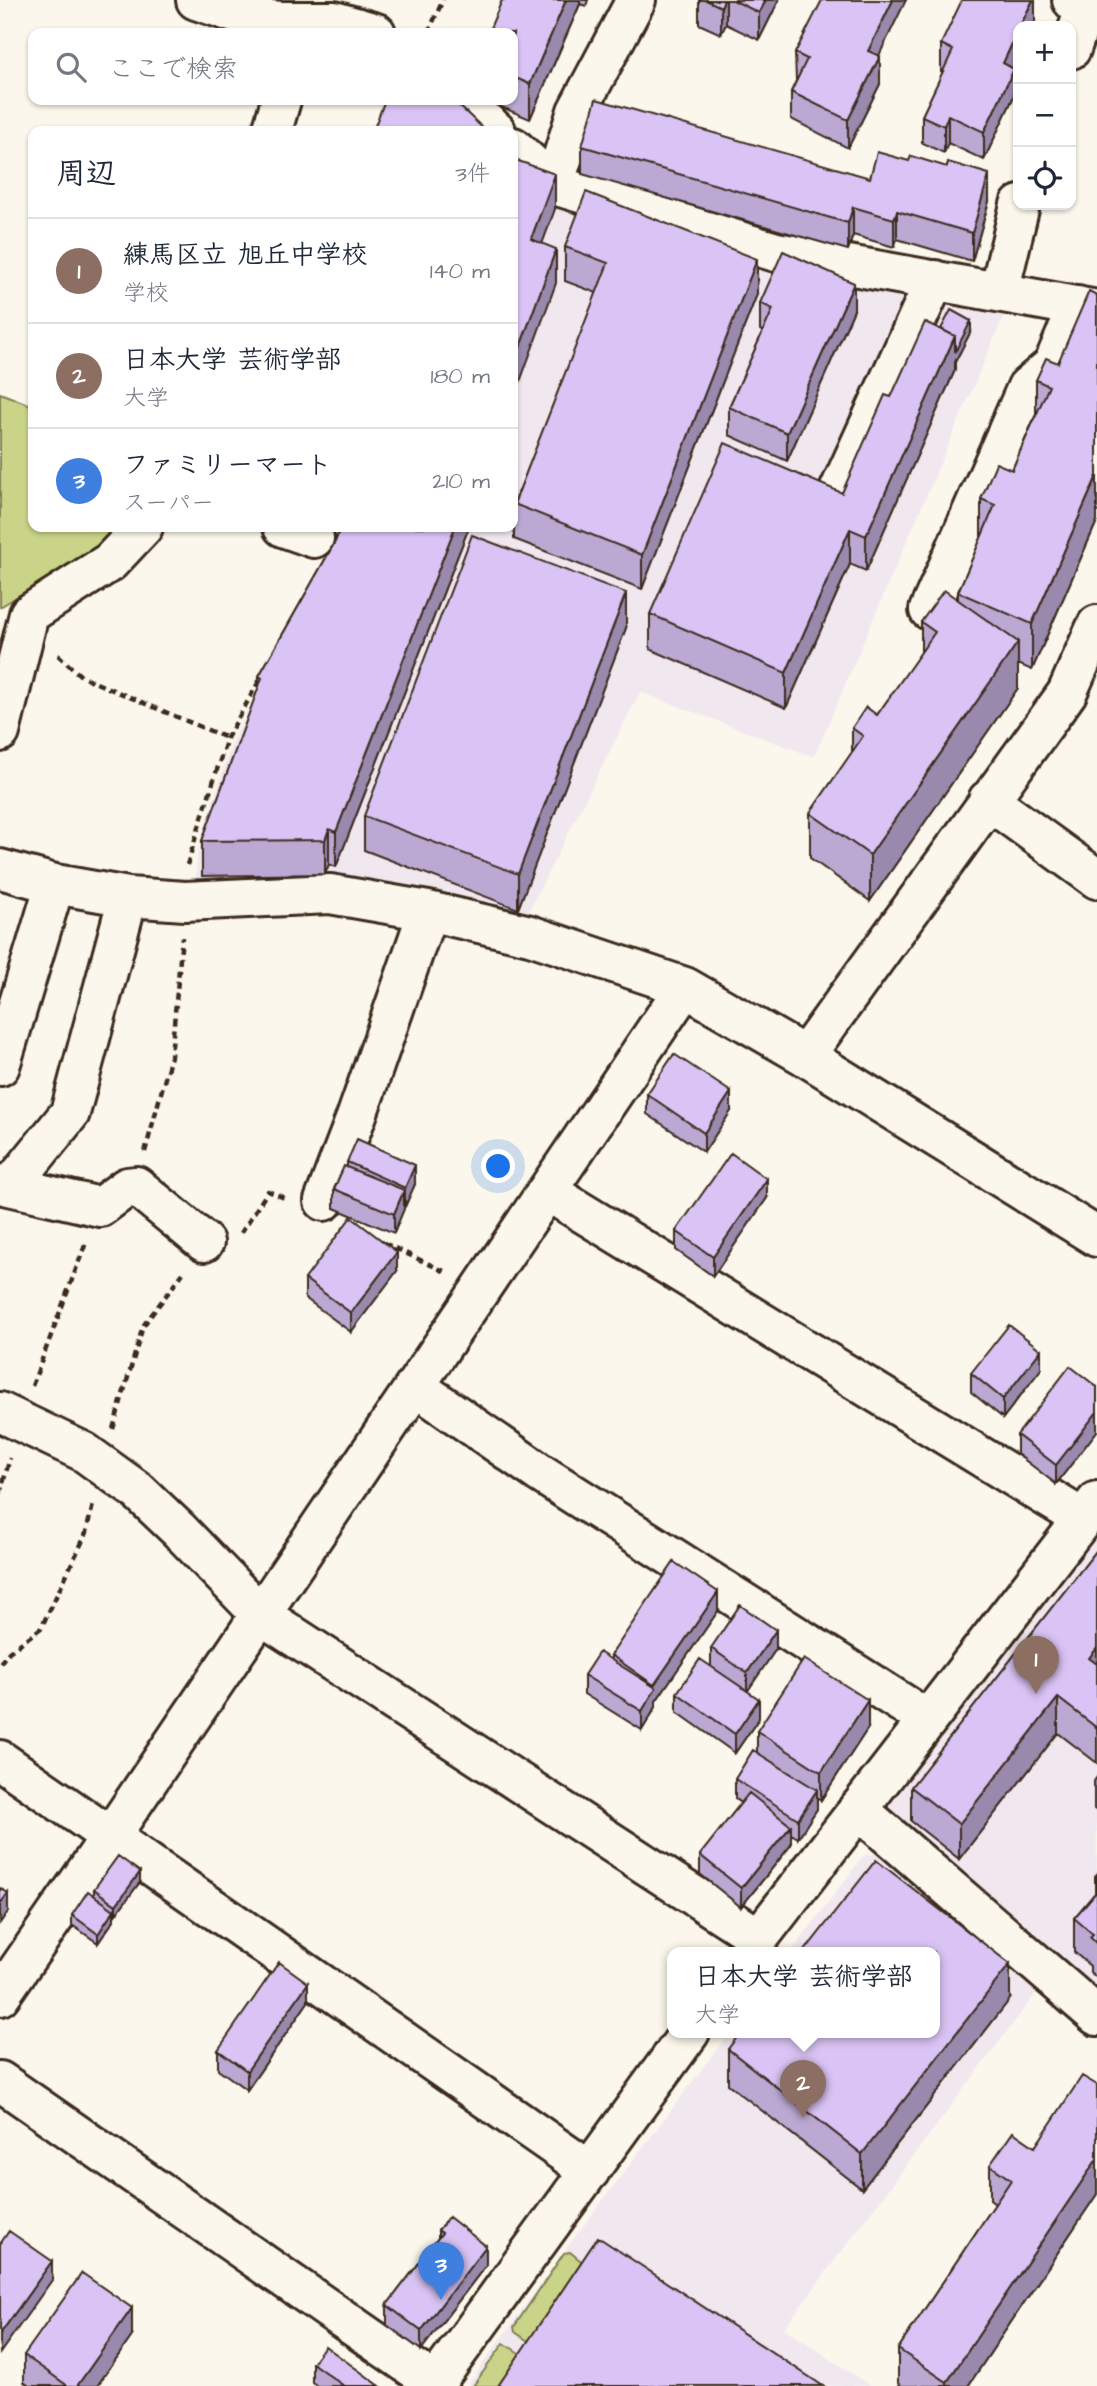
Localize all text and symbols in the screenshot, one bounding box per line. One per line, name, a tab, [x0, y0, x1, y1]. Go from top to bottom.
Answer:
map controls	[1013, 21, 1076, 210]
button: +	[1013, 21, 1076, 84]
search box	[28, 28, 518, 105]
icon: search	[52, 48, 90, 86]
text: ここで検索	[108, 51, 238, 87]
button: −	[1013, 84, 1076, 147]
button: locate	[1013, 147, 1076, 210]
text: 周辺	[56, 153, 116, 195]
text: 3件	[455, 158, 490, 190]
text: 練馬区立 旭丘中学校	[123, 237, 367, 273]
text: 1	[78, 255, 80, 287]
text: 140 m	[430, 255, 490, 287]
text: 学校	[123, 277, 169, 309]
text: 日本大学 芸術学部	[123, 342, 341, 378]
text: 2	[72, 360, 86, 392]
text: 180 m	[431, 360, 490, 392]
text: 大学	[123, 382, 169, 414]
text: ファミリーマート	[123, 447, 332, 483]
text: 3	[73, 465, 85, 497]
text: 210 m	[432, 465, 490, 497]
text: スーパー	[123, 487, 214, 519]
your location	[481, 1149, 515, 1183]
pin: 1	[1013, 1636, 1059, 1694]
popup	[667, 1947, 940, 2038]
text: 日本大学 芸術学部	[694, 1959, 913, 1995]
text: 大学	[694, 1999, 740, 2031]
pin: 2	[780, 2060, 826, 2118]
pin: 3	[418, 2242, 464, 2300]

